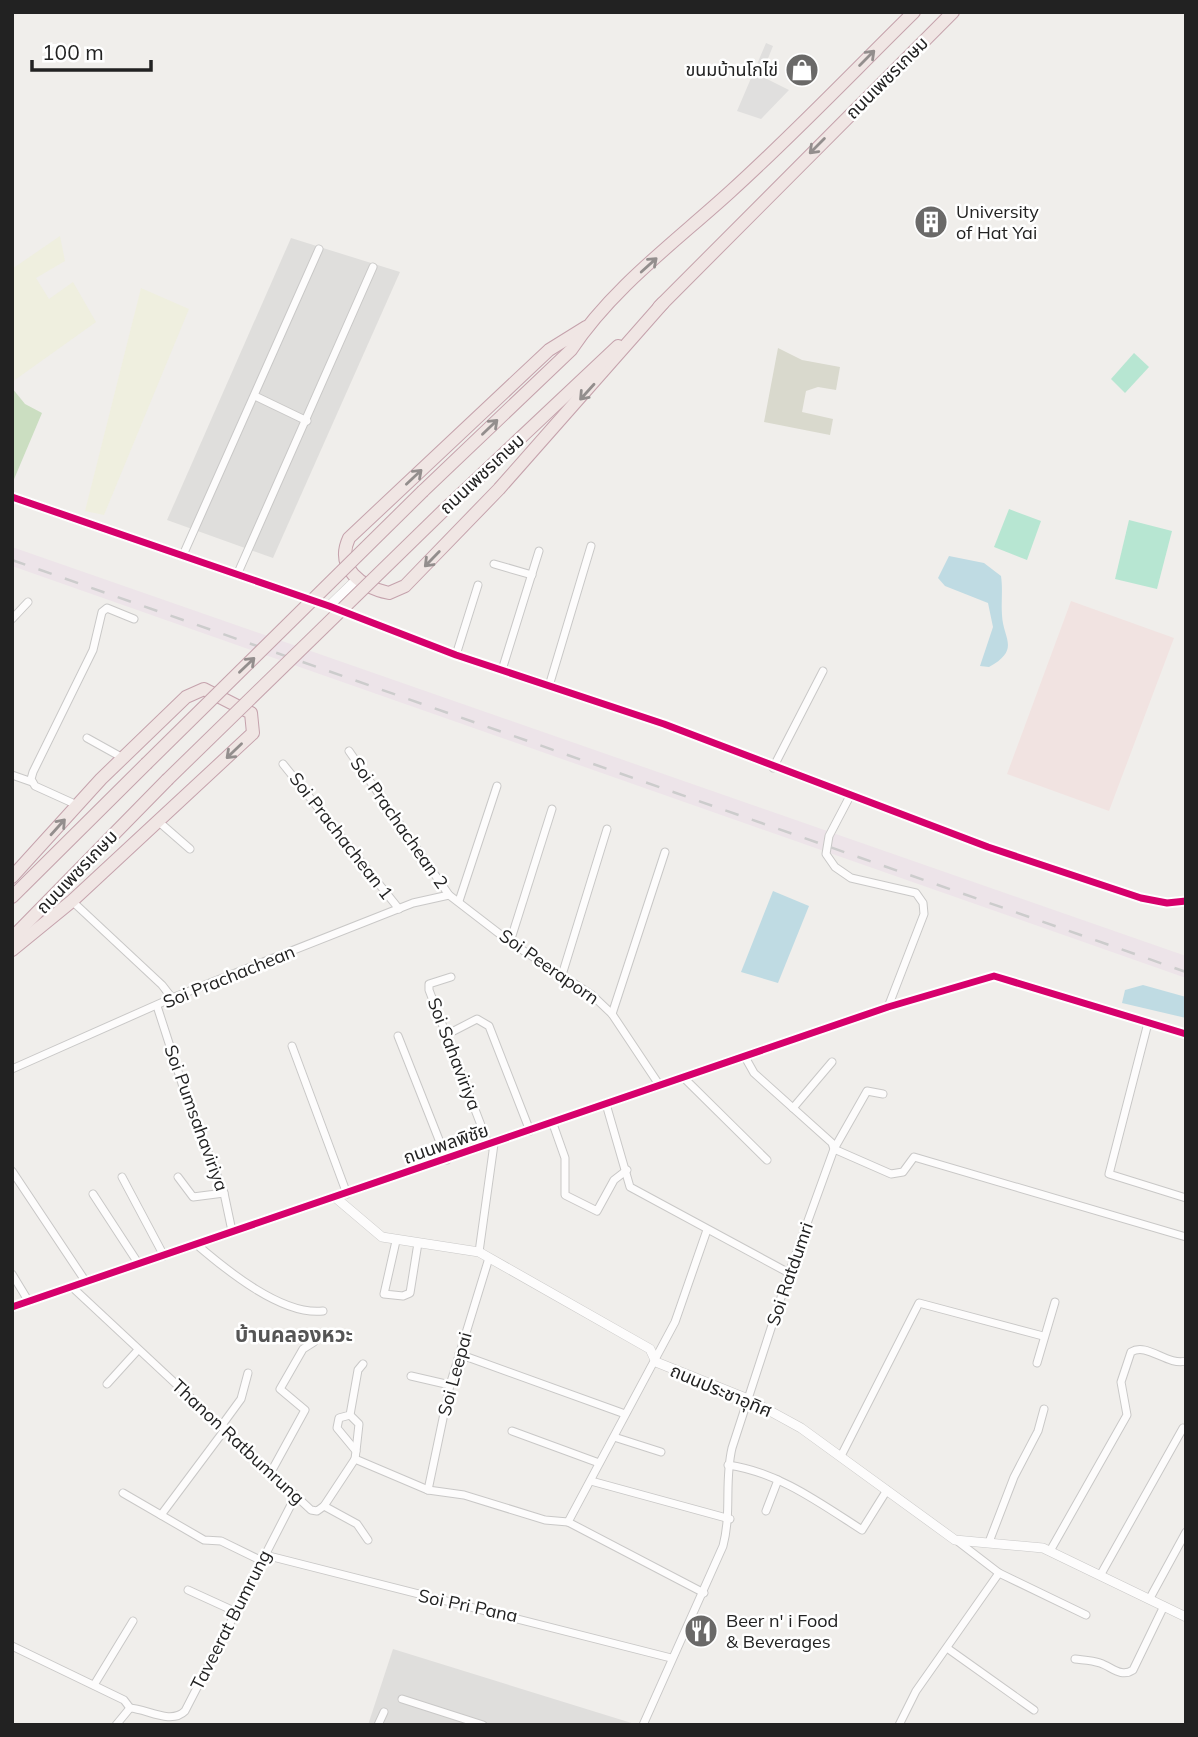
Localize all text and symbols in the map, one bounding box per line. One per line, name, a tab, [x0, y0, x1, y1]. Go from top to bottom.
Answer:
scale bar	[32, 28, 150, 72]
street label: ถนนเพชรเกษม	[840, 31, 933, 124]
text: 100 m	[42, 39, 104, 65]
one-way arrow	[859, 49, 876, 66]
shop icon: ขนมบ้านโกไข่	[783, 51, 821, 89]
place label: ขนมบ้านโกไข่	[685, 58, 778, 81]
one-way arrow	[809, 137, 826, 154]
place label: University of Hat Yai	[956, 200, 1039, 244]
building icon: University of Hat Yai	[912, 203, 950, 241]
one-way arrow	[640, 257, 658, 273]
one-way arrow	[579, 383, 595, 401]
one-way arrow	[482, 419, 499, 436]
street label: ถนนเพชรเกษม	[434, 428, 529, 519]
one-way arrow	[405, 469, 423, 485]
one-way arrow	[423, 550, 440, 567]
one-way arrow	[238, 657, 255, 674]
one-way arrow	[226, 743, 243, 760]
street label: Soi Prachachean 2	[345, 752, 453, 893]
street label: Soi Prachachean 1	[284, 767, 398, 904]
one-way arrow	[50, 818, 66, 836]
street label: ถนนเพชรเกษม	[31, 825, 122, 918]
street label: Soi Peeraporn	[495, 924, 604, 1010]
street label: Soi Prachachean	[160, 940, 298, 1013]
street label: Soi Sahaviriya	[422, 994, 486, 1113]
street label: Soi Pumsahaviriya	[159, 1041, 234, 1194]
street label: ถนนพลพิชัย	[400, 1118, 492, 1169]
street label: Soi Ratdumri	[761, 1219, 818, 1329]
district label: บ้านคลองหวะ	[235, 1321, 353, 1347]
street label: Soi Leepai	[432, 1330, 477, 1418]
street label: ถนนประชาอุทิศ	[667, 1359, 776, 1422]
street label: Thanon Ratbumrung	[167, 1374, 309, 1509]
street label: Taveerat Bumrung	[185, 1546, 276, 1694]
street label: Soi Pri Pana	[416, 1584, 520, 1627]
place label: Beer n' i Food & Beverages	[726, 1609, 838, 1653]
restaurant icon: Beer n' i Food & Beverages	[682, 1612, 720, 1650]

